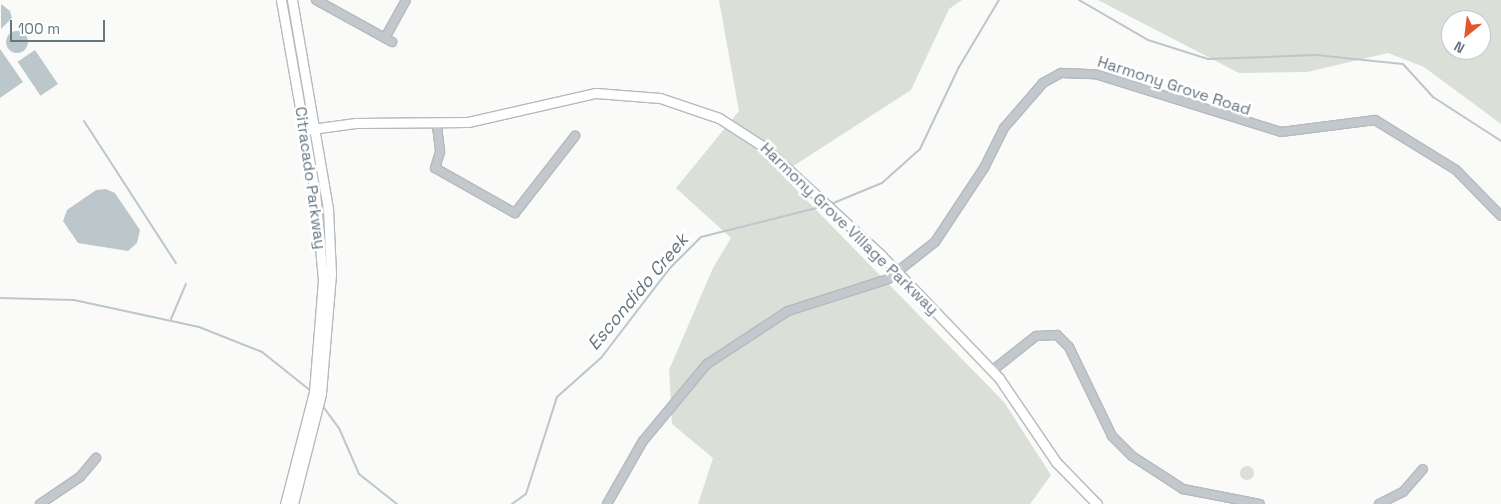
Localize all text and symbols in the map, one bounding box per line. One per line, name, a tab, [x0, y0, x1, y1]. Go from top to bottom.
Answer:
scale bar	[12, 10, 108, 42]
north arrow	[1441, 10, 1491, 60]
text: 100 m	[18, 19, 60, 38]
text: N	[1451, 37, 1468, 57]
street label: Harmony Grove Road	[1095, 52, 1253, 120]
street label: Citracado Parkway	[290, 105, 330, 251]
street label: Harmony Grove Village Parkway	[756, 139, 942, 319]
water label: Escondido Creek	[583, 230, 693, 354]

